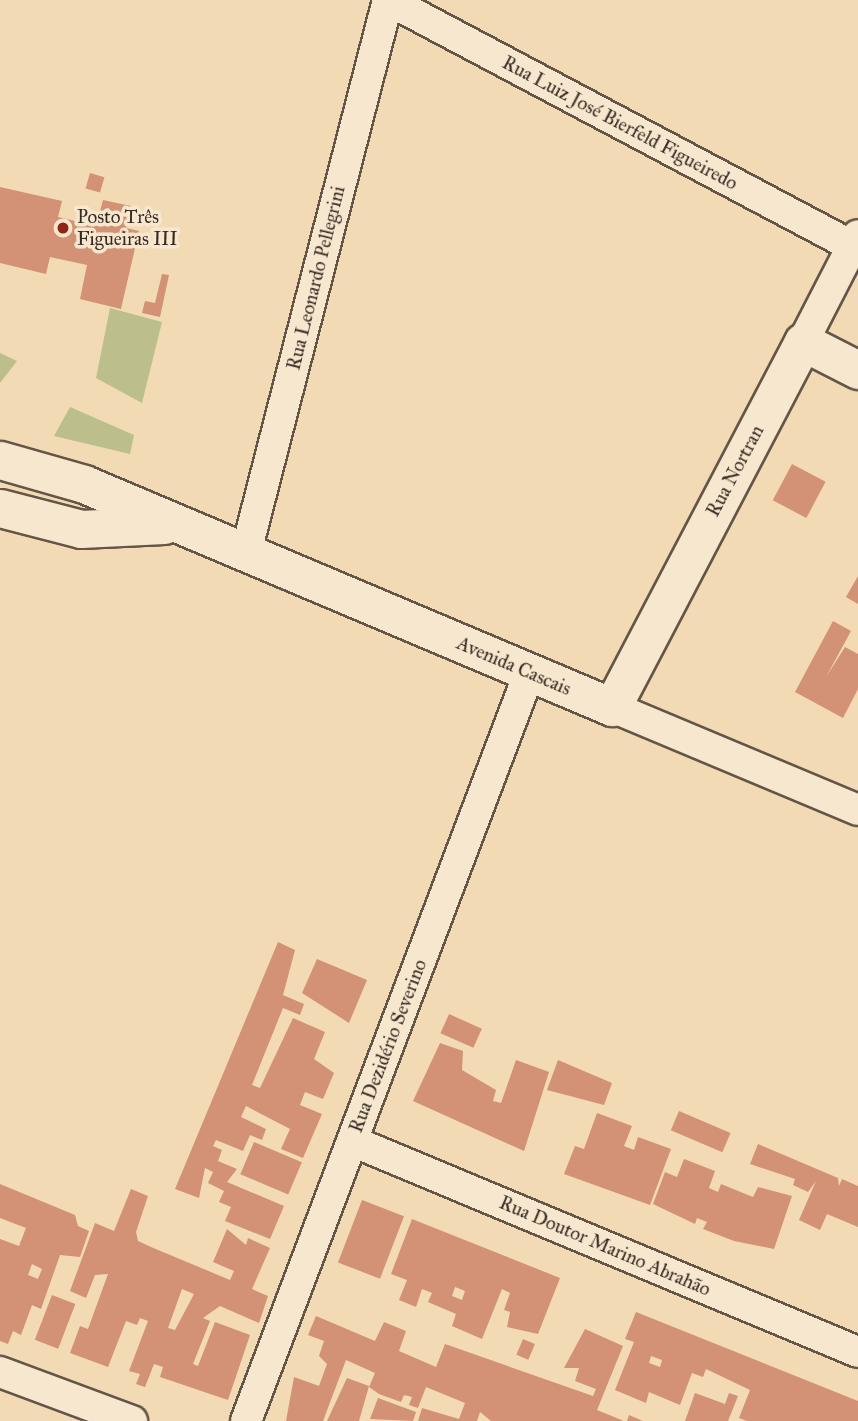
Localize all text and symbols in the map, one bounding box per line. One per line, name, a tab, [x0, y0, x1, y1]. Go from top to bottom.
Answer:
street label: Rua Luiz José Bierfeld Figueiredo	[498, 51, 742, 195]
street label: Rua Leonardo Pellegrini	[282, 184, 350, 372]
place label: Posto Três Figueiras III	[77, 206, 178, 250]
marker: Posto Três Figueiras III	[55, 220, 71, 236]
street label: Rua Nortran	[701, 421, 769, 521]
street label: Avenida Cascais	[453, 632, 575, 700]
street label: Rua Dezidério Severino	[344, 956, 432, 1136]
street label: Rua Doutor Marino Abrahão	[496, 1191, 714, 1301]

